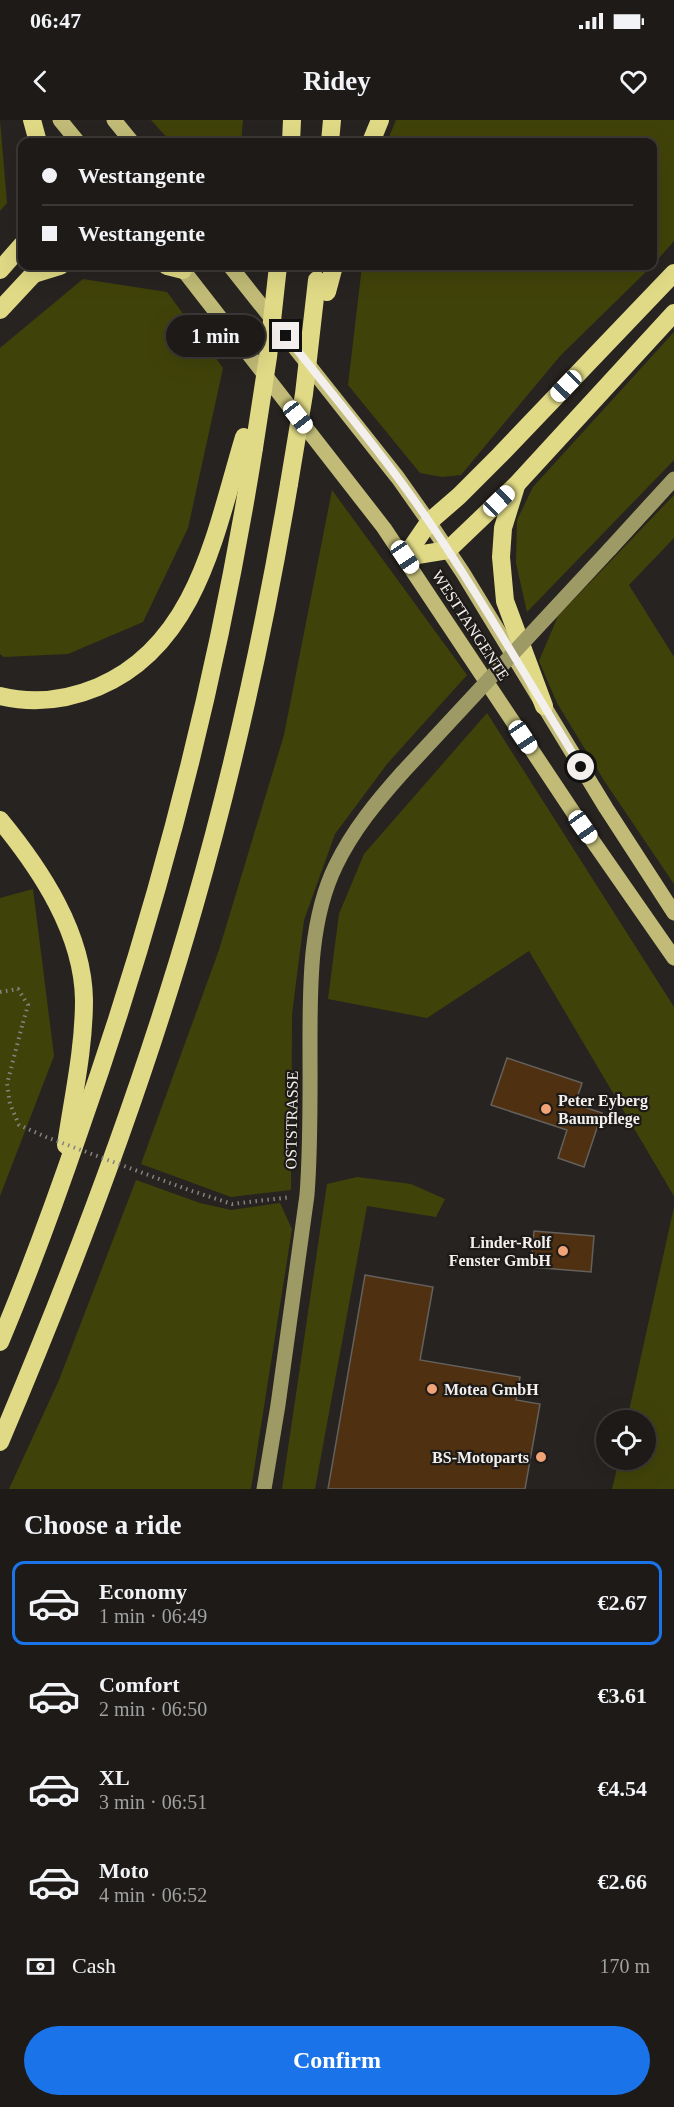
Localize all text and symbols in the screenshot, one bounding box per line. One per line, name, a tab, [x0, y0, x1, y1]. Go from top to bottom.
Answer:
text: 06:47	[30, 8, 81, 33]
icon: back	[24, 65, 57, 98]
icon: heart	[617, 65, 650, 98]
text: Ridey	[303, 66, 371, 96]
text: Westtangente	[78, 163, 205, 188]
text: Westtangente	[78, 221, 205, 246]
callout: 1 min	[166, 315, 265, 357]
route end	[272, 322, 299, 349]
text: 1 min	[191, 325, 240, 347]
car	[547, 367, 585, 405]
car	[280, 397, 316, 437]
car	[480, 482, 518, 520]
car	[387, 537, 423, 577]
street label: WESTTANGENTE	[429, 567, 512, 683]
car	[505, 717, 541, 757]
route start	[567, 753, 594, 780]
car	[565, 807, 601, 847]
street label: OSTSTRASSE	[282, 1071, 301, 1170]
place label: Peter Eyberg Baumpflege	[558, 1092, 648, 1128]
marker: Peter Eyberg Baumpflege	[539, 1102, 553, 1116]
place label: Linder-Rolf Fenster GmbH	[449, 1234, 552, 1269]
marker: Linder-Rolf Fenster GmbH	[556, 1244, 570, 1258]
place label: Motea GmbH	[444, 1381, 539, 1398]
marker: Motea GmbH	[425, 1382, 439, 1396]
map controls	[596, 1410, 656, 1470]
button: locate	[596, 1410, 656, 1470]
place label: BS-Motoparts	[432, 1449, 529, 1467]
marker: BS-Motoparts	[534, 1450, 548, 1464]
text: Choose a ride	[24, 1510, 182, 1540]
icon: car	[27, 1576, 81, 1630]
text: Economy	[99, 1579, 187, 1604]
text: €2.67	[598, 1590, 647, 1615]
text: 1 min · 06:49	[99, 1605, 207, 1627]
icon: car	[27, 1669, 81, 1723]
text: Comfort	[99, 1672, 180, 1697]
text: €3.61	[598, 1683, 647, 1708]
text: 2 min · 06:50	[99, 1698, 207, 1720]
icon: car	[27, 1762, 81, 1816]
text: XL	[99, 1765, 130, 1790]
text: €4.54	[598, 1776, 647, 1801]
text: 3 min · 06:51	[99, 1791, 207, 1813]
icon: car	[27, 1855, 81, 1909]
text: Moto	[99, 1858, 149, 1883]
text: €2.66	[598, 1869, 647, 1894]
text: 4 min · 06:52	[99, 1884, 207, 1906]
icon: cash	[24, 1950, 57, 1983]
text: Cash	[72, 1953, 116, 1978]
text: 170 m	[599, 1955, 650, 1977]
button: Confirm	[24, 2026, 650, 2095]

